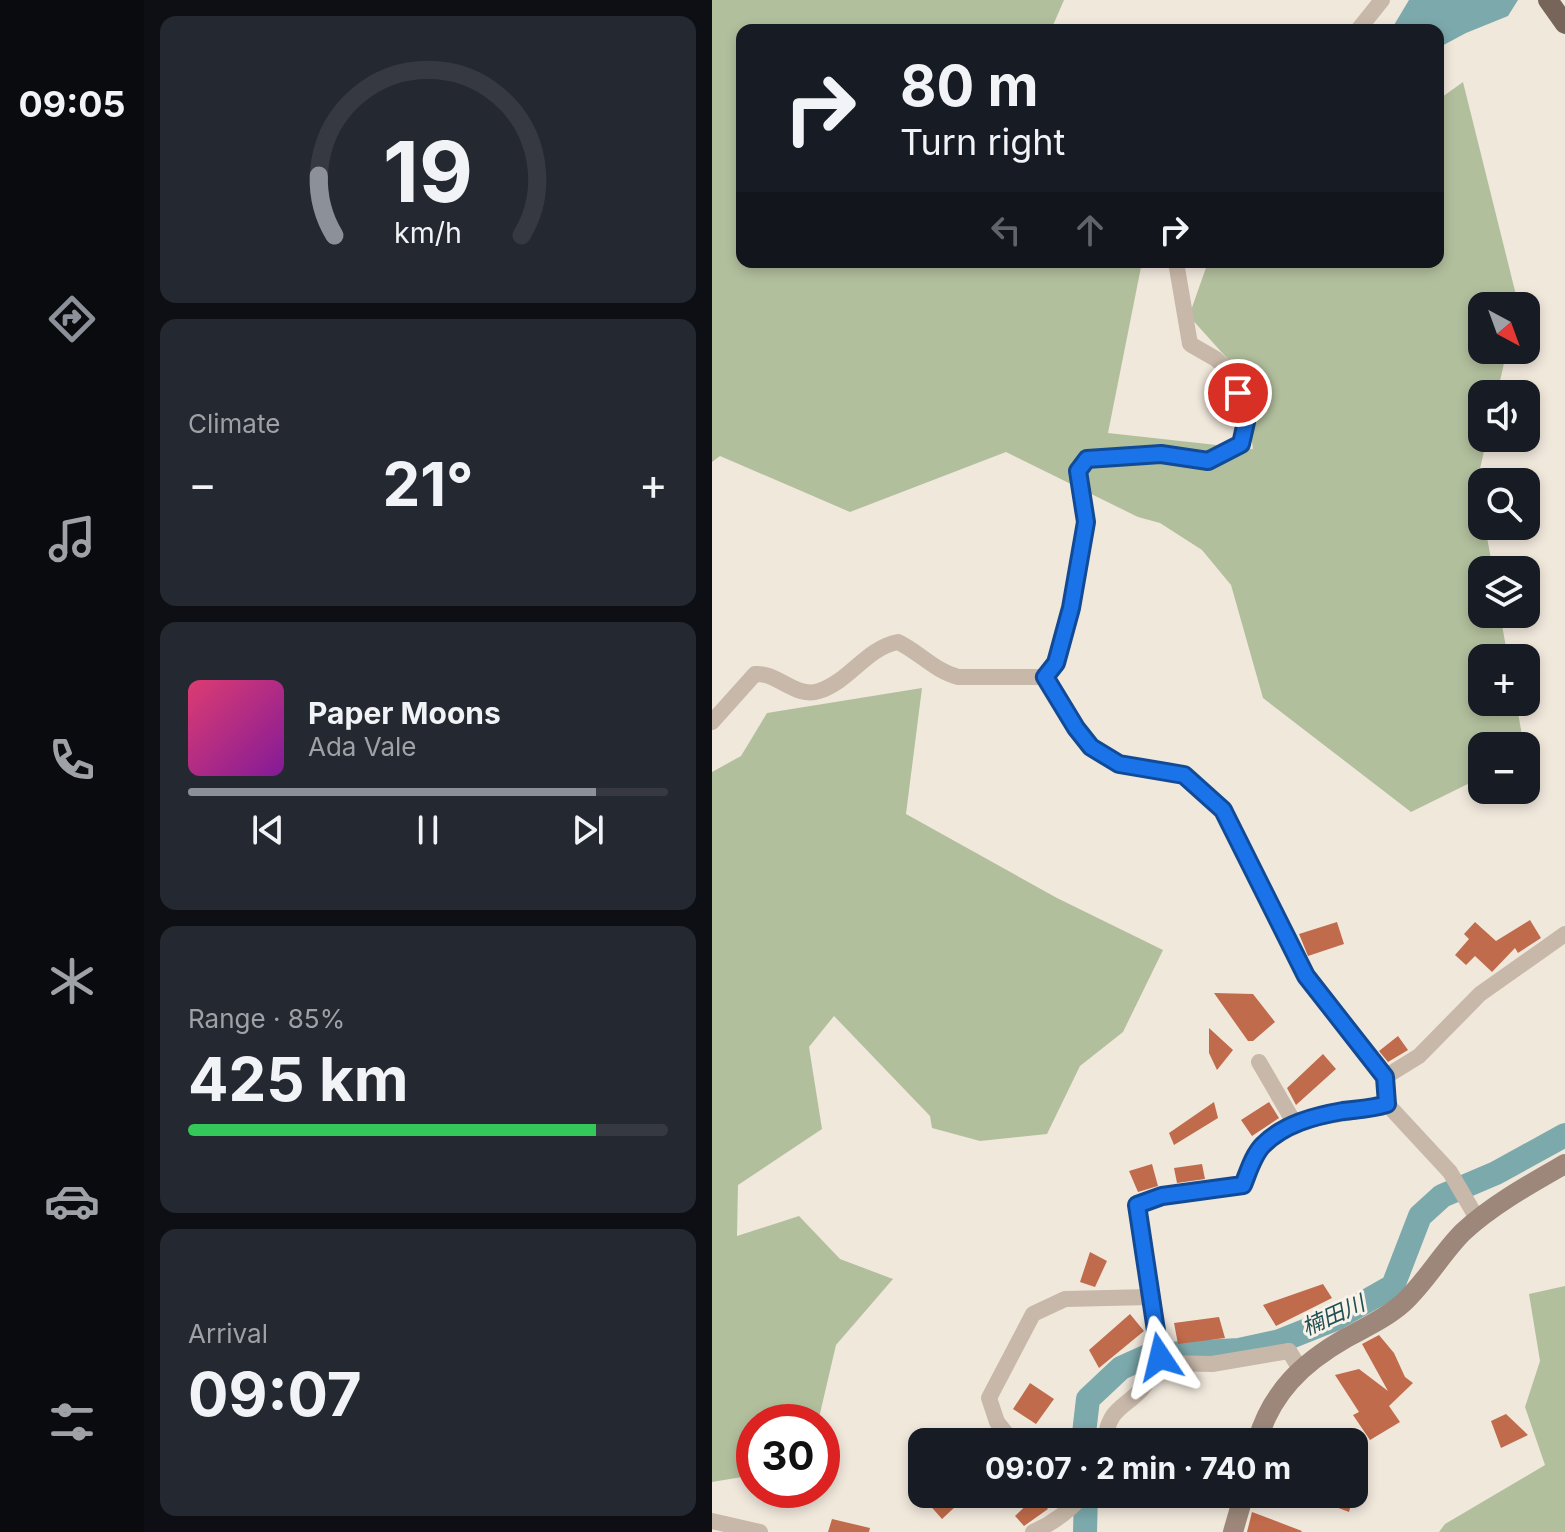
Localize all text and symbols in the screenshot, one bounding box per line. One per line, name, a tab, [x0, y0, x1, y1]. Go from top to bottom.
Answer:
text: 80 m	[900, 52, 1039, 120]
icon: right	[768, 56, 872, 160]
text: 09:05	[19, 82, 125, 126]
text: 19	[383, 120, 473, 221]
text: Turn right	[900, 120, 1065, 164]
icon: left	[984, 208, 1028, 252]
icon: ahead	[1068, 208, 1112, 252]
icon: right	[1152, 208, 1196, 252]
text: km/h	[394, 215, 462, 250]
icon: directions	[44, 291, 100, 347]
north arrow	[1468, 292, 1540, 364]
map controls	[1468, 292, 1540, 804]
pin	[1204, 359, 1272, 427]
icon: arrive	[1216, 371, 1260, 415]
button: sound	[1468, 380, 1540, 452]
text: Climate	[188, 408, 280, 439]
text: 21°	[382, 448, 474, 520]
text: −	[188, 457, 217, 511]
text: +	[639, 457, 668, 511]
button: search	[1468, 468, 1540, 540]
icon: music	[44, 511, 100, 567]
button: layers	[1468, 556, 1540, 628]
button: +	[1468, 644, 1540, 716]
text: Paper Moons	[308, 695, 501, 731]
text: Ada Vale	[308, 731, 416, 762]
icon: phone	[44, 732, 100, 788]
button: −	[1468, 732, 1540, 804]
icon: previous	[246, 808, 290, 852]
icon: pause	[406, 808, 450, 852]
icon: next	[566, 808, 610, 852]
icon: climate	[44, 953, 100, 1009]
text: Range · 85%	[188, 1003, 345, 1034]
text: 425 km	[188, 1043, 409, 1115]
icon: car	[44, 1173, 100, 1229]
water label: 楠田川	[1298, 1289, 1370, 1340]
position arrow	[1118, 1315, 1202, 1399]
text: Arrival	[188, 1318, 268, 1349]
text: 09:07	[188, 1358, 362, 1430]
icon: filters	[44, 1394, 100, 1450]
speed limit sign: 30	[736, 1404, 840, 1508]
text: 09:07 · 2 min · 740 m	[985, 1450, 1291, 1486]

